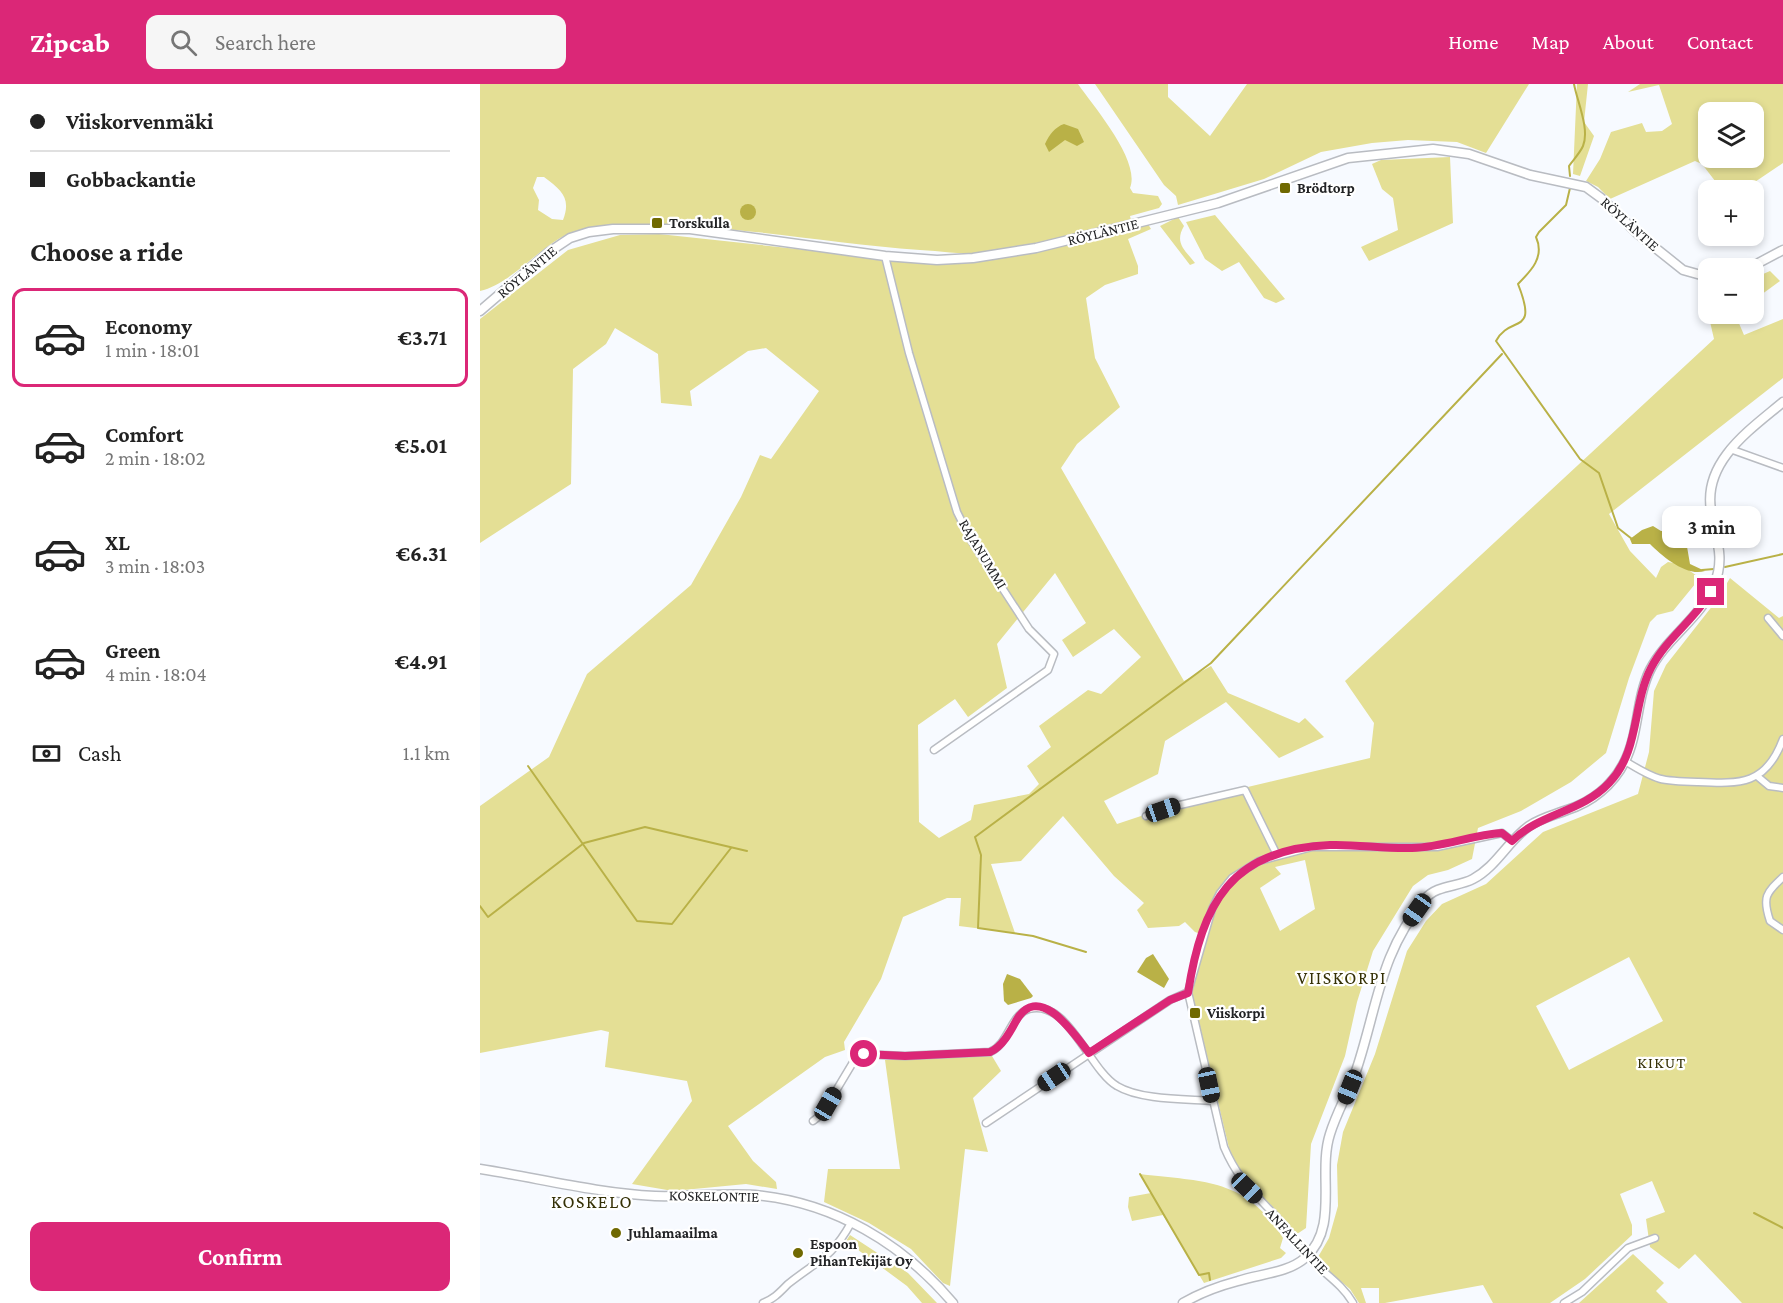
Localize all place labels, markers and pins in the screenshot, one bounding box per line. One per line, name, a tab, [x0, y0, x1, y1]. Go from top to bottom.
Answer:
place label: Brödtorp	[1297, 180, 1355, 196]
marker: Brödtorp	[1278, 181, 1292, 195]
place label: Torskulla	[669, 215, 730, 231]
marker: Torskulla	[650, 216, 664, 230]
place label: Viiskorpi	[1206, 1005, 1266, 1021]
marker: Viiskorpi	[1188, 1006, 1202, 1020]
place label: Juhlamaailma	[626, 1225, 718, 1241]
marker: Juhlamaailma	[609, 1226, 623, 1240]
place label: Espoon PihanTekijät Oy	[810, 1236, 913, 1270]
marker: Espoon PihanTekijät Oy	[791, 1246, 805, 1260]

